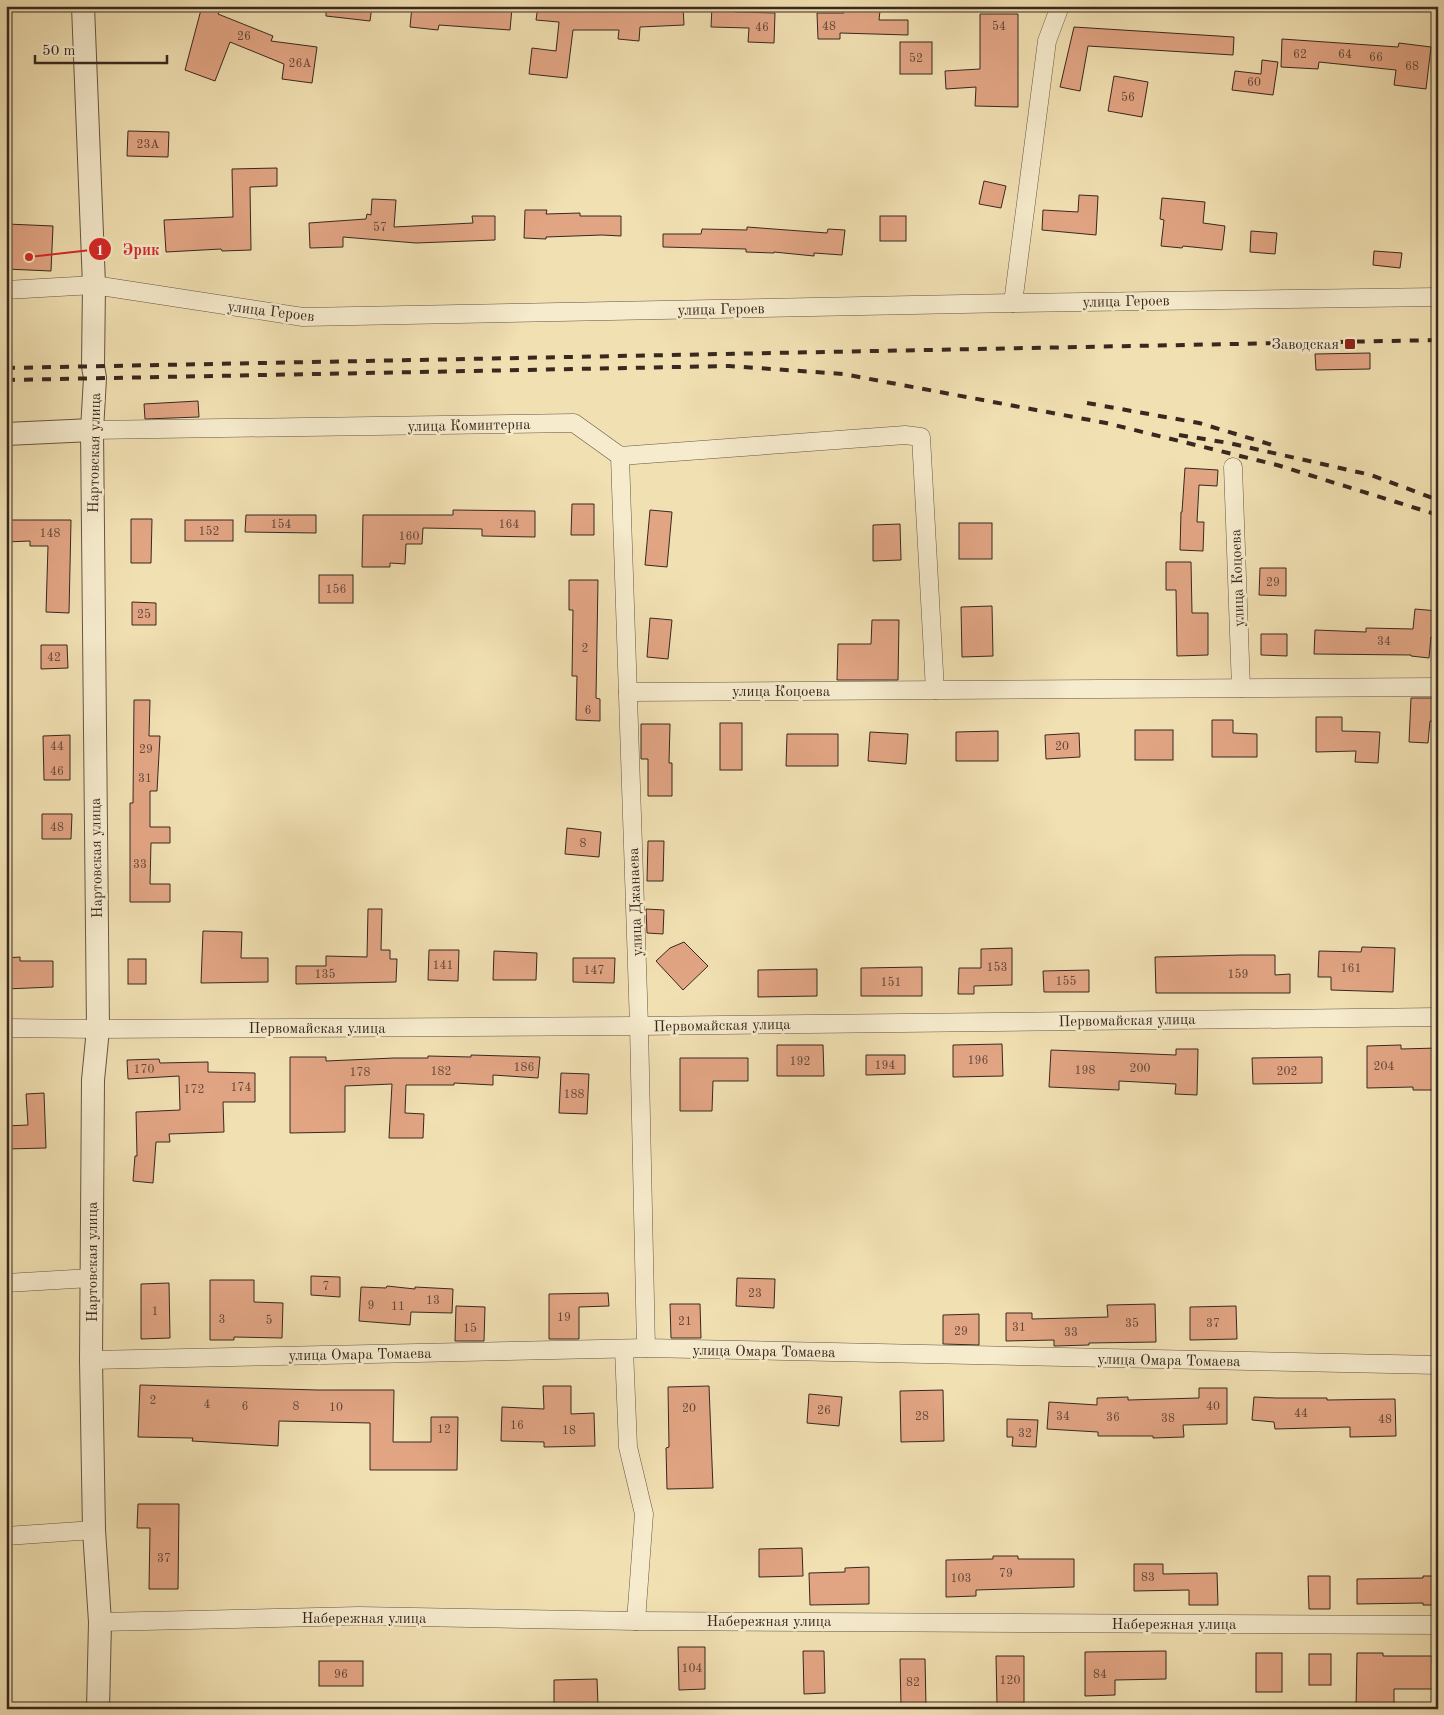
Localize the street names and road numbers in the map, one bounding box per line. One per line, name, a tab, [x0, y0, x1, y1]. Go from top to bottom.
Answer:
street label: улица Героев	[1082, 294, 1170, 311]
street label: улица Героев	[227, 300, 315, 325]
street label: улица Героев	[677, 302, 765, 319]
street label: Нартовская улица	[87, 392, 104, 513]
street label: улица Коминтерна	[407, 418, 531, 435]
street label: улица Коцоева	[1229, 528, 1248, 627]
street label: улица Коцоева	[732, 685, 831, 700]
street label: Нартовская улица	[89, 797, 106, 918]
street label: улица Джанаева	[627, 847, 646, 957]
street label: Первомайская улица	[1058, 1013, 1196, 1030]
street label: Первомайская улица	[653, 1018, 791, 1035]
street label: Первомайская улица	[248, 1022, 386, 1037]
street label: Нартовская улица	[86, 1201, 101, 1322]
street label: улица Омара Томаева	[692, 1344, 836, 1361]
street label: улица Омара Томаева	[288, 1347, 432, 1364]
street label: улица Омара Томаева	[1097, 1353, 1241, 1370]
street label: Набережная улица	[301, 1612, 427, 1627]
street label: Набережная улица	[706, 1615, 832, 1630]
street label: Набережная улица	[1111, 1618, 1237, 1633]

